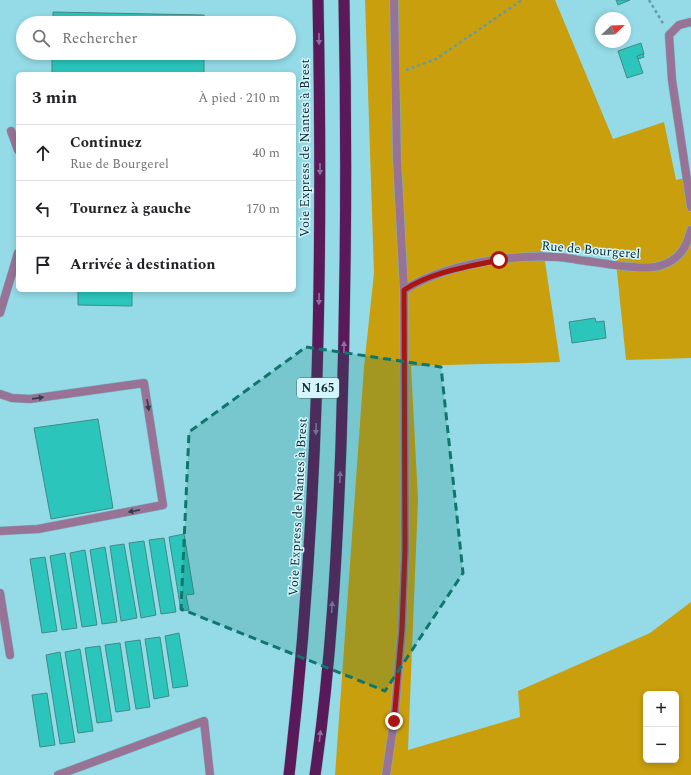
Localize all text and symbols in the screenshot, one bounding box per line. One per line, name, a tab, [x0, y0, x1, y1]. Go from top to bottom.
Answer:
north arrow	[595, 12, 631, 48]
search box	[16, 16, 296, 60]
icon: search	[30, 27, 52, 49]
text: Rechercher	[62, 27, 137, 50]
one-way arrow	[316, 33, 322, 46]
street label: Voie Express de Nantes à Brest	[295, 59, 315, 237]
text: 3 min	[32, 85, 77, 111]
text: À pied · 210 m	[198, 88, 280, 108]
text: Continuez	[70, 131, 142, 154]
icon: ahead	[32, 142, 54, 164]
text: 40 m	[253, 143, 280, 163]
text: Rue de Bourgerel	[70, 154, 169, 174]
one-way arrow	[317, 163, 323, 176]
text: Tournez à gauche	[70, 197, 191, 220]
icon: left	[32, 198, 54, 220]
text: 170 m	[246, 199, 280, 219]
street label: Rue de Bourgerel	[541, 236, 641, 264]
route start	[490, 251, 508, 269]
text: Arrivée à destination	[70, 253, 216, 276]
icon: arrive	[32, 254, 54, 276]
one-way arrow	[315, 293, 322, 305]
one-way arrow	[341, 340, 347, 353]
road number: N 165	[297, 378, 339, 398]
one-way arrow	[32, 395, 44, 401]
one-way arrow	[145, 399, 151, 411]
street label: Voie Express de Nantes à Brest	[283, 417, 313, 596]
one-way arrow	[313, 423, 320, 435]
one-way arrow	[336, 471, 343, 483]
one-way arrow	[128, 508, 141, 514]
one-way arrow	[329, 601, 336, 613]
map controls	[643, 691, 679, 763]
button: +	[643, 691, 679, 727]
route end	[385, 712, 403, 730]
button: −	[643, 727, 679, 763]
one-way arrow	[317, 730, 323, 742]

